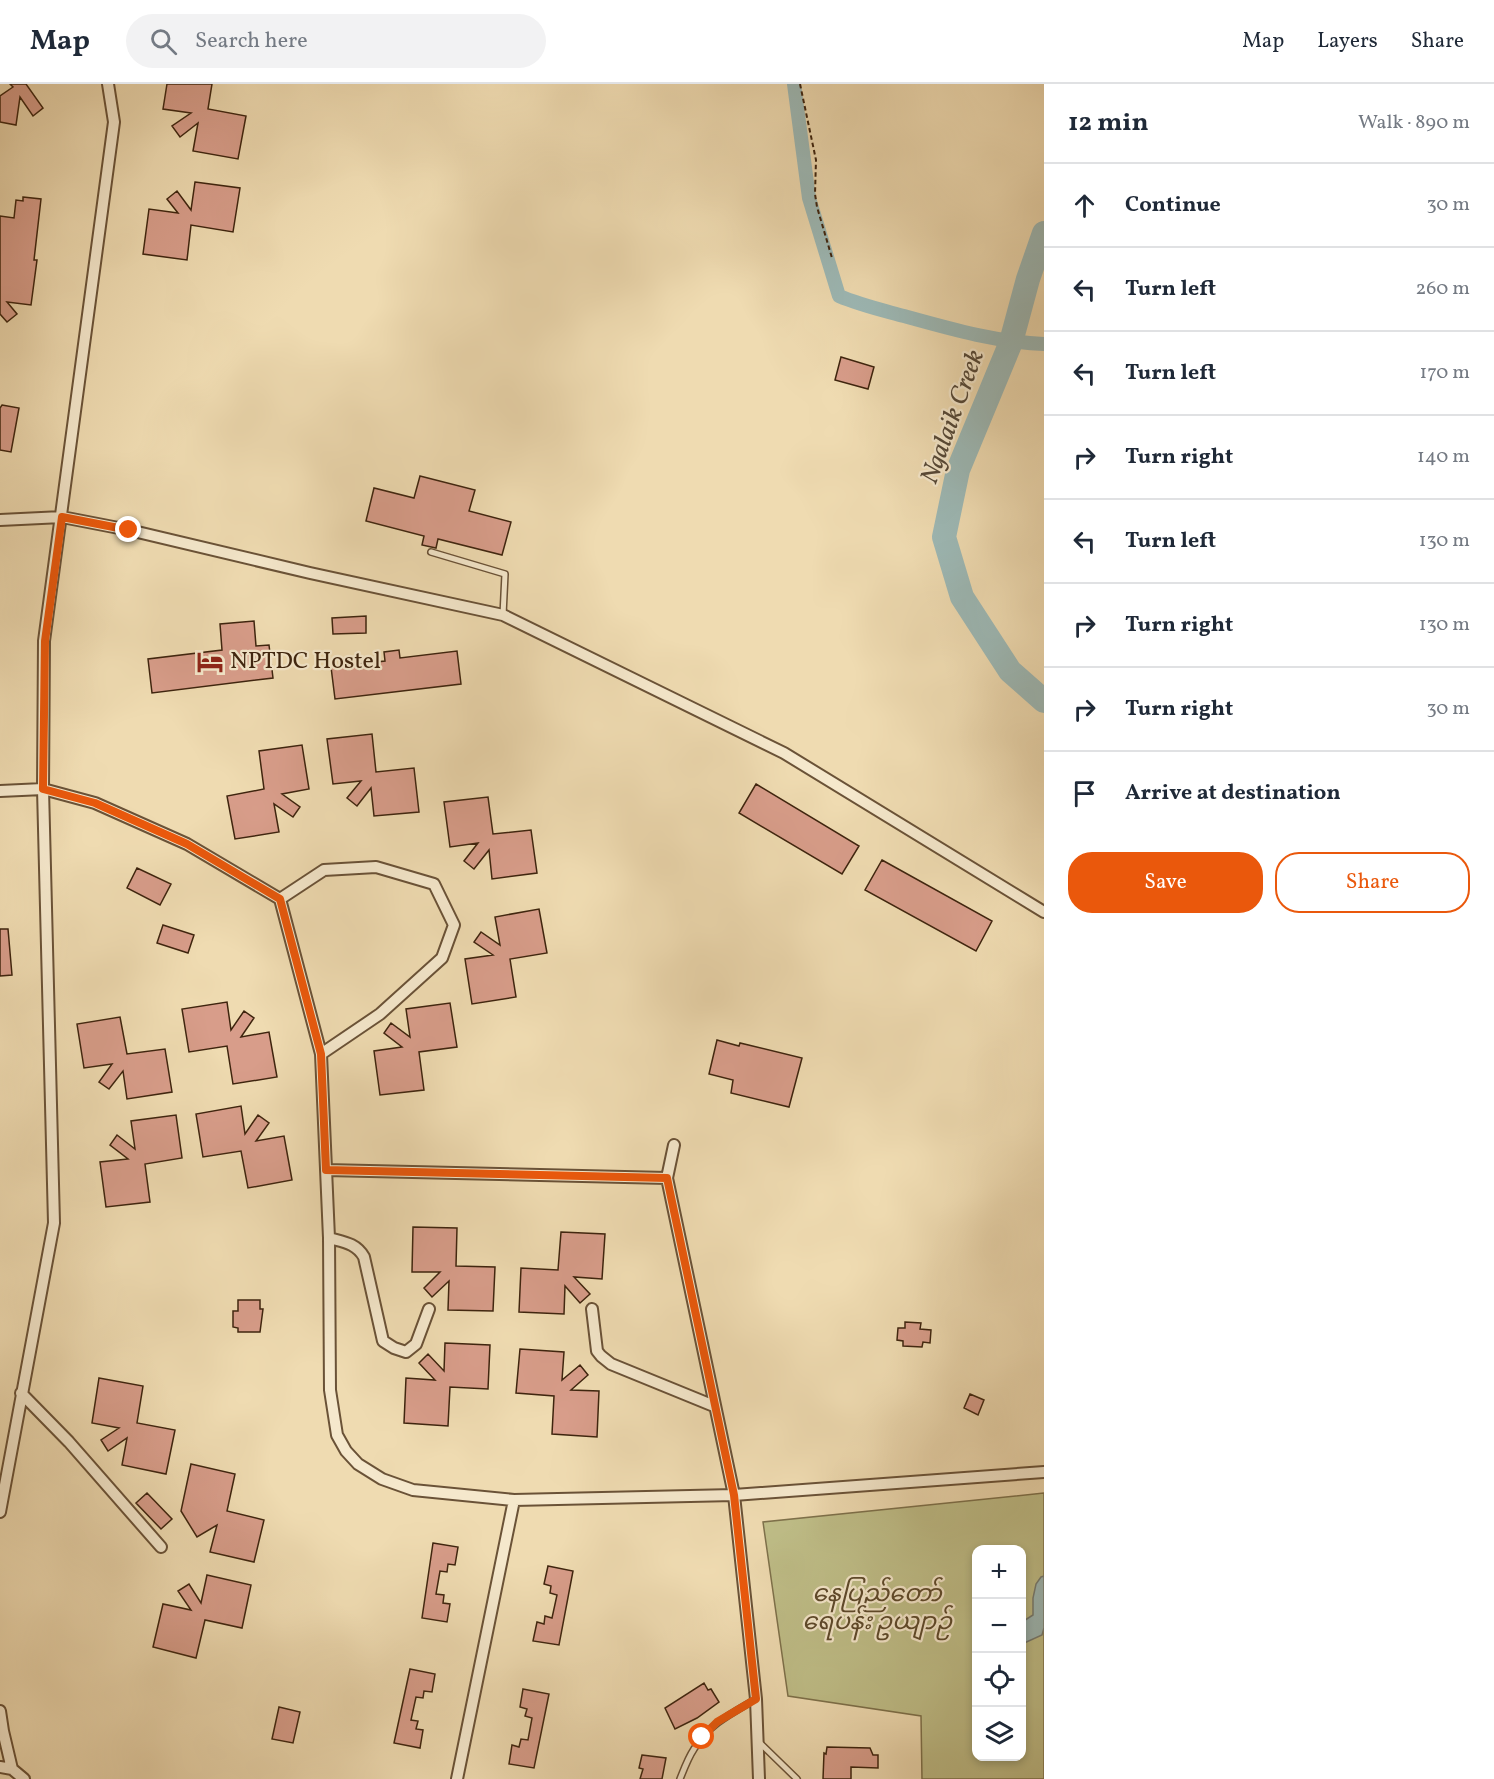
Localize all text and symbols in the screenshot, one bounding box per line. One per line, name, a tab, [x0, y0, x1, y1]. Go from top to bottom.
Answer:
search box	[126, 14, 546, 68]
text: Map	[30, 22, 90, 61]
icon: search	[147, 25, 180, 58]
text: Search here	[195, 26, 308, 57]
text: Map	[1242, 27, 1284, 56]
text: Layers	[1317, 27, 1378, 56]
text: Share	[1411, 27, 1464, 56]
text: 12 min	[1068, 105, 1149, 141]
text: Walk · 890 m	[1358, 109, 1470, 137]
icon: ahead	[1068, 189, 1101, 222]
text: Continue	[1125, 190, 1221, 221]
text: 30 m	[1426, 191, 1470, 219]
icon: left	[1068, 273, 1101, 306]
text: Turn left	[1125, 274, 1216, 305]
text: 260 m	[1415, 275, 1470, 303]
water label: Ngalaik Creek	[912, 345, 994, 489]
icon: left	[1068, 357, 1101, 390]
text: Turn left	[1125, 358, 1216, 389]
text: 170 m	[1420, 359, 1470, 387]
icon: right	[1068, 441, 1101, 474]
text: Turn right	[1125, 442, 1233, 473]
text: 140 m	[1417, 443, 1470, 471]
route end	[115, 516, 141, 542]
icon: left	[1068, 525, 1101, 558]
text: Turn left	[1125, 526, 1216, 557]
text: 130 m	[1419, 527, 1470, 555]
icon: right	[1068, 609, 1101, 642]
text: Turn right	[1125, 610, 1233, 641]
text: 130 m	[1419, 611, 1470, 639]
place label: NPTDC Hostel	[230, 645, 381, 679]
hotel icon: NPTDC Hostel	[195, 647, 225, 677]
icon: right	[1068, 693, 1101, 726]
text: Turn right	[1125, 694, 1233, 725]
text: 30 m	[1426, 695, 1470, 723]
icon: arrive	[1068, 777, 1101, 810]
text: Arrive at destination	[1125, 778, 1341, 809]
button: Save	[1068, 852, 1263, 913]
button: Share	[1275, 852, 1470, 913]
map controls	[972, 1545, 1026, 1761]
button: +	[972, 1545, 1026, 1599]
park label: နေပြည်တော် ရေပန်း ဥယျာဉ်	[802, 1576, 953, 1641]
button: −	[972, 1599, 1026, 1653]
button: locate	[972, 1653, 1026, 1707]
button: layers	[972, 1707, 1026, 1761]
route start	[688, 1723, 714, 1749]

